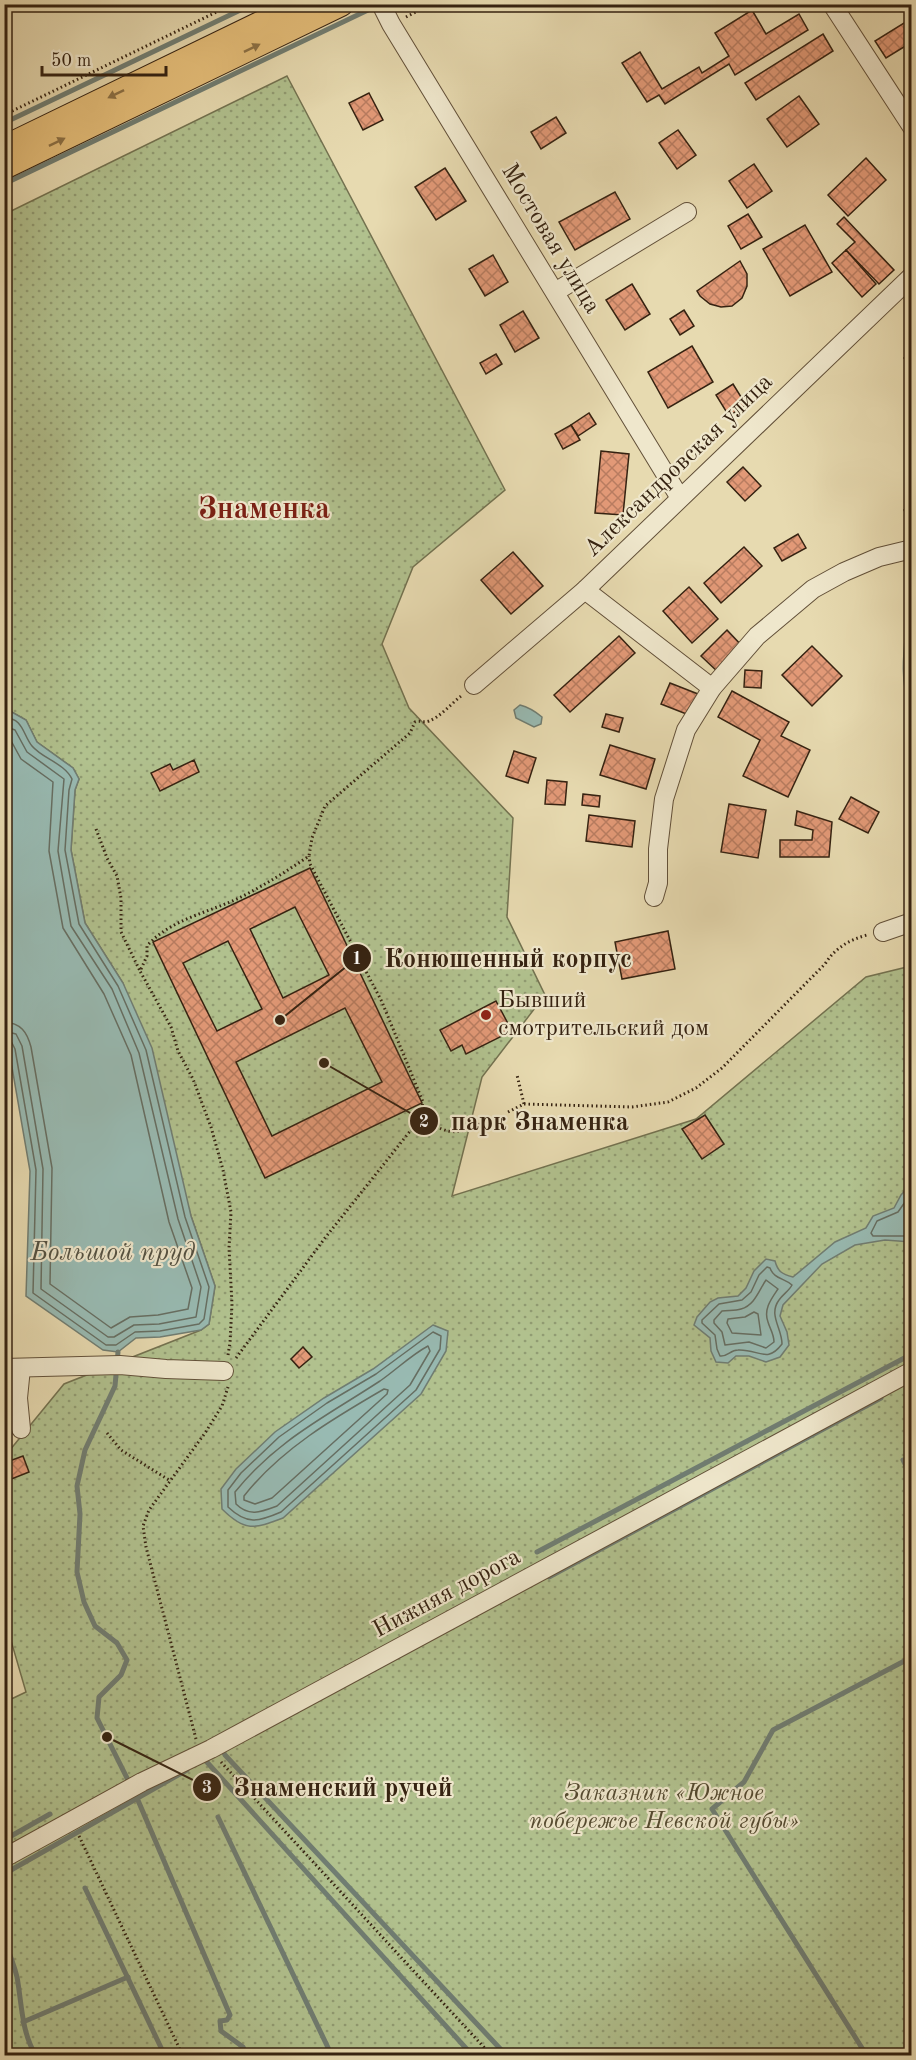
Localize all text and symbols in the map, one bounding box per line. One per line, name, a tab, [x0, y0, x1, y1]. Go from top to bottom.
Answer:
scale bar	[42, 39, 166, 77]
one-way arrow	[243, 43, 260, 52]
text: 50 m	[51, 52, 91, 70]
one-way arrow	[107, 89, 124, 98]
one-way arrow	[49, 137, 66, 146]
street label: Мостовая улица	[496, 160, 604, 318]
street label: Александровская улица	[580, 370, 778, 562]
district label: Знаменка	[198, 495, 330, 525]
callout: Конюшенный корпус	[342, 936, 644, 980]
text: Конюшенный корпус	[384, 947, 632, 973]
text: 1	[352, 950, 362, 968]
place label: Бывший смотрительский дом	[498, 989, 709, 1041]
marker: Бывший смотрительский дом	[479, 1008, 493, 1022]
callout: парк Знаменка	[409, 1099, 641, 1143]
text: парк Знаменка	[451, 1110, 629, 1136]
text: 2	[419, 1113, 429, 1131]
water label: Большой пруд	[30, 1240, 195, 1266]
street label: Нижняя дорога	[369, 1545, 525, 1643]
callout: Знаменский ручей	[192, 1765, 465, 1809]
text: Знаменский ручей	[233, 1776, 453, 1802]
text: 3	[202, 1779, 212, 1797]
park label: Заказник «Южное побережье Невской губы»	[529, 1781, 799, 1834]

